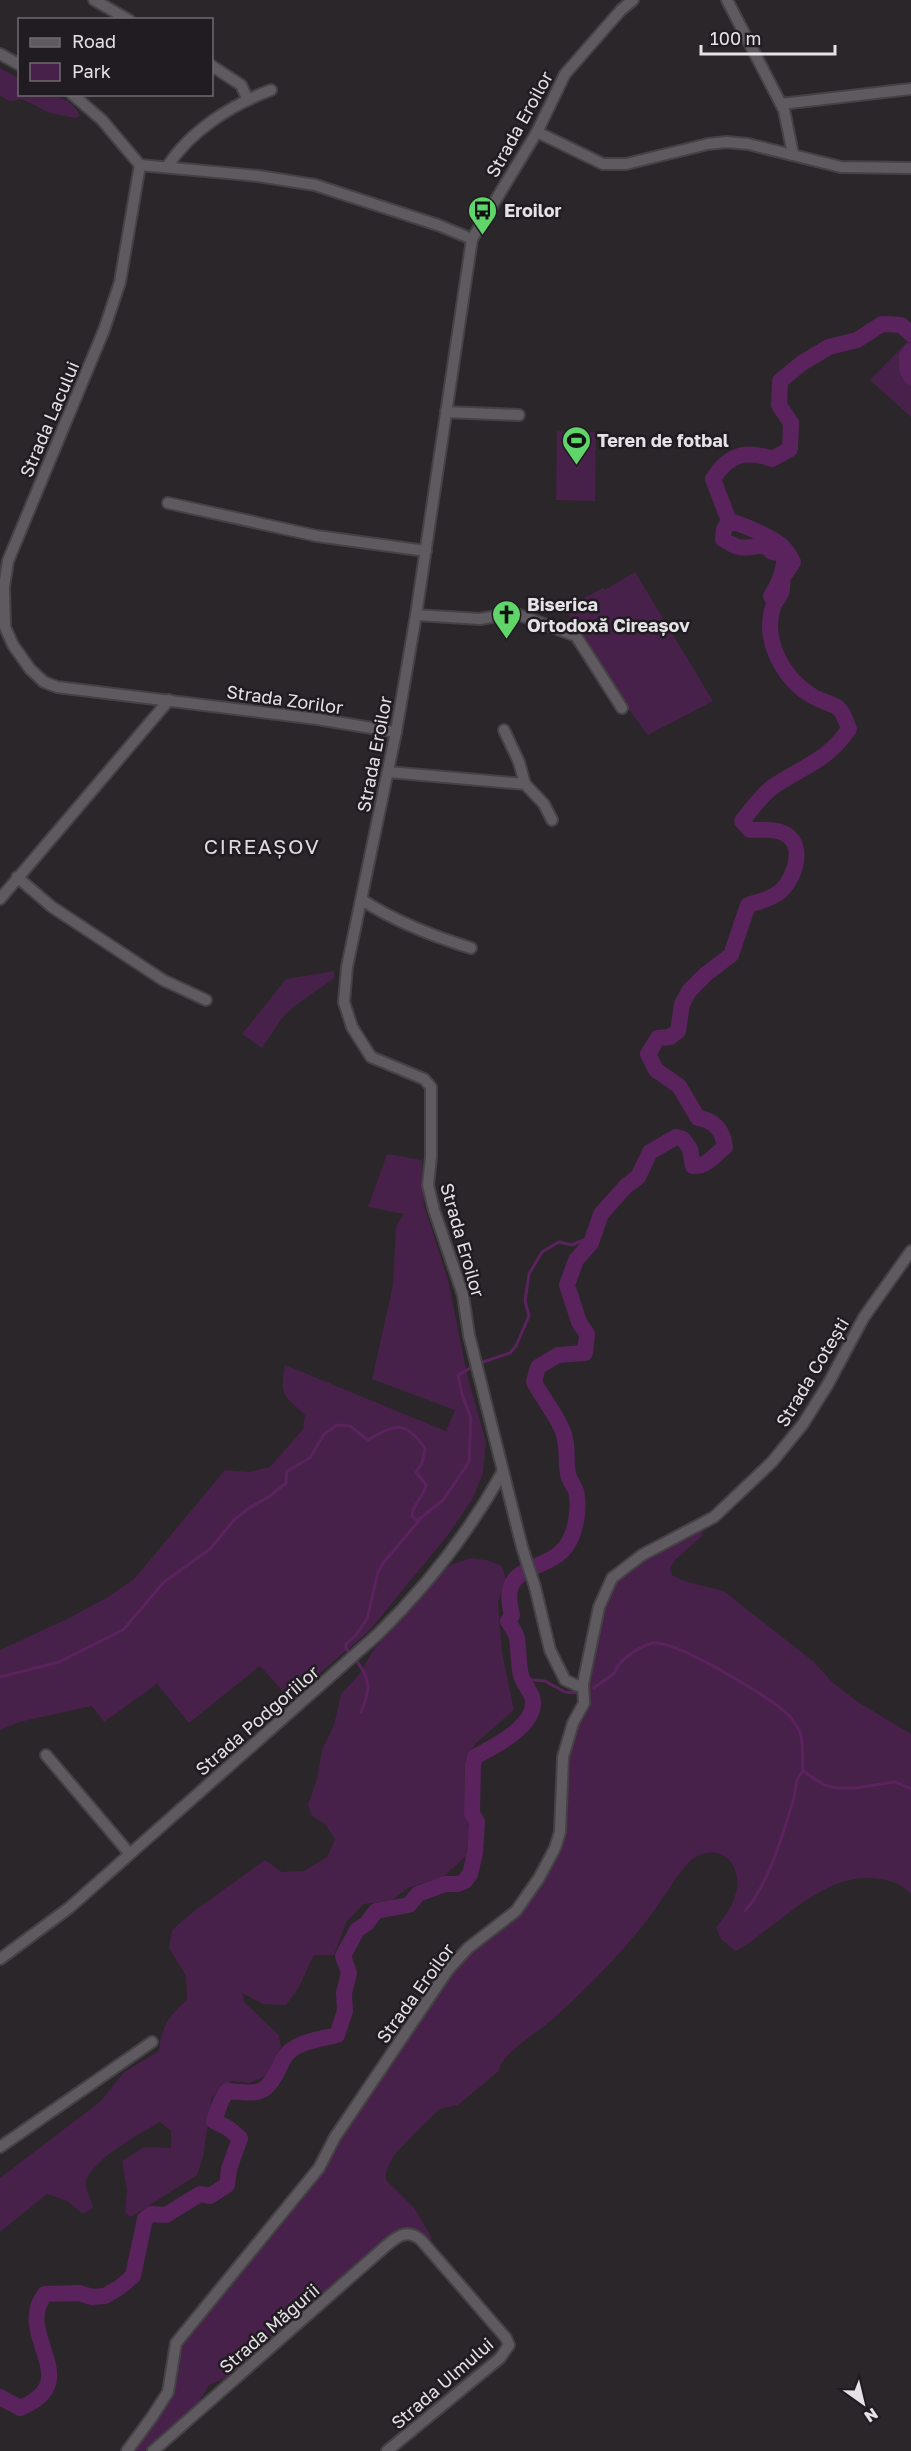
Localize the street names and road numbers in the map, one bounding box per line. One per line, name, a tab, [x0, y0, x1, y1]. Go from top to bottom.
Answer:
street label: Strada Eroilor	[481, 67, 557, 181]
street label: Strada Lacului	[15, 358, 83, 480]
street label: Strada Zorilor	[225, 680, 345, 718]
street label: Strada Eroilor	[352, 694, 396, 814]
street label: Strada Eroilor	[436, 1180, 490, 1300]
street label: Strada Cotești	[771, 1313, 853, 1431]
street label: Strada Podgoriilor	[191, 1660, 323, 1780]
street label: Strada Eroilor	[371, 1939, 459, 2047]
street label: Strada Măgurii	[214, 2279, 324, 2377]
street label: Strada Ulmului	[386, 2333, 498, 2433]

